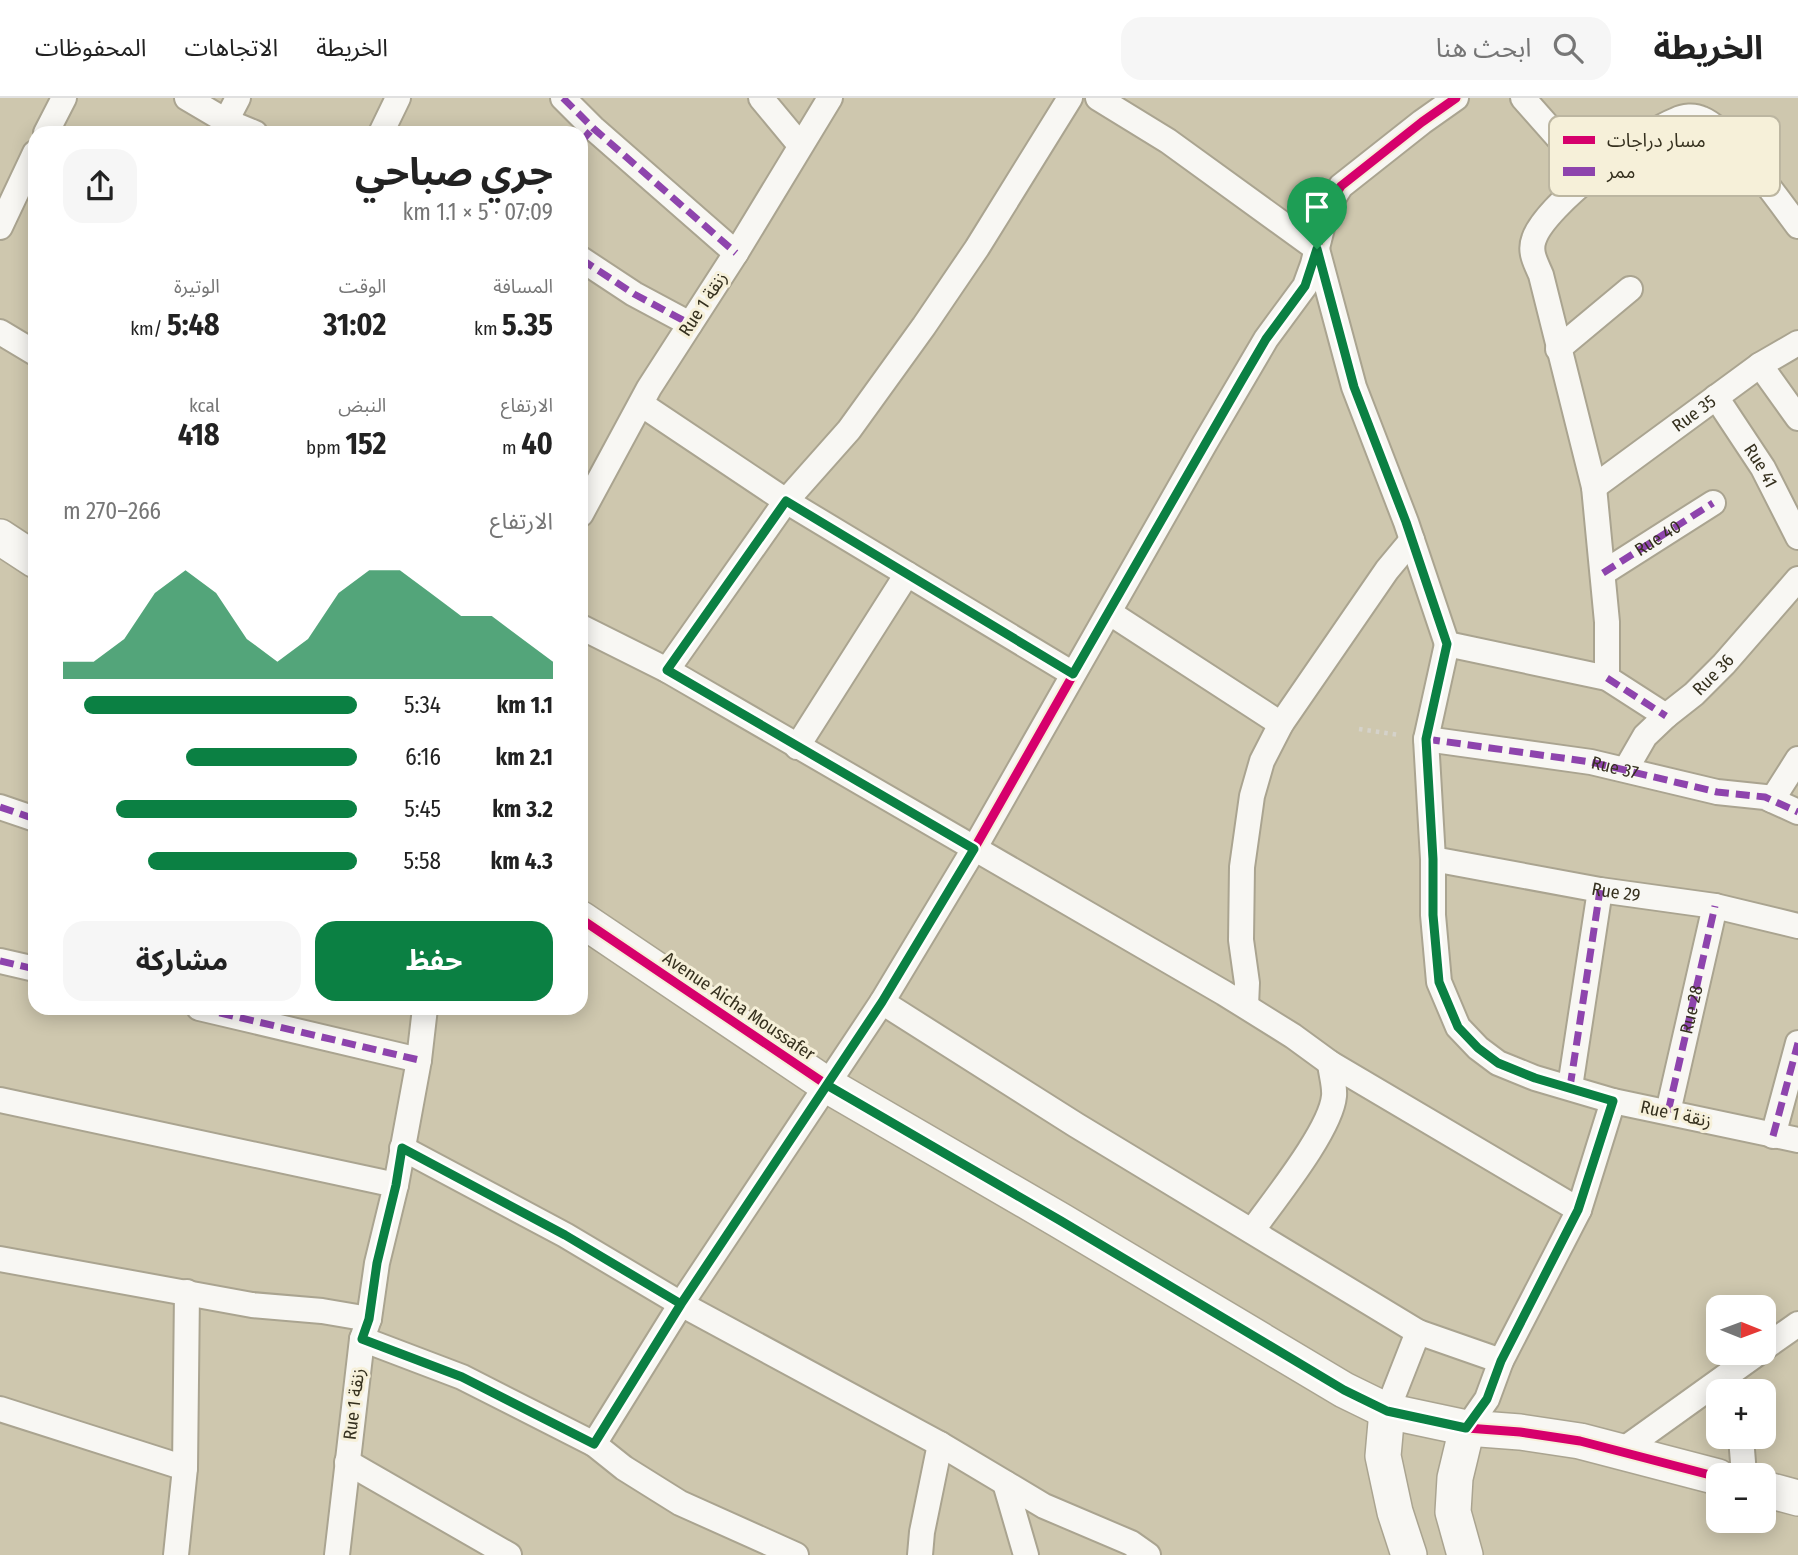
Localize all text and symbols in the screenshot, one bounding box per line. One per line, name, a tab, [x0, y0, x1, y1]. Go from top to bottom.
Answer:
search box	[1121, 17, 1611, 80]
text: الخريطة	[1653, 28, 1763, 68]
icon: search	[1549, 29, 1587, 67]
text: ابحث هنا	[1436, 33, 1531, 64]
text: المحفوظات	[35, 34, 146, 62]
text: الاتجاهات	[184, 34, 278, 62]
text: الخريطة	[316, 34, 388, 62]
legend	[1549, 116, 1780, 196]
text: مسار دراجات	[1607, 129, 1706, 152]
button: share	[63, 149, 137, 223]
text: جري صباحي	[355, 149, 553, 195]
text: ممر	[1606, 160, 1635, 183]
pin	[1287, 177, 1347, 249]
icon: arrive	[1298, 188, 1336, 226]
text: 07:09 · 5 × 1.1 km	[402, 198, 553, 226]
street label: Rue 1 زنقة	[674, 268, 732, 340]
text: الوتيرة	[174, 275, 220, 298]
text: الوقت	[339, 275, 386, 298]
text: المسافة	[493, 275, 553, 298]
text: 5:48	[167, 307, 220, 343]
text: 31:02	[323, 307, 386, 343]
text: 5.35	[502, 307, 553, 343]
text: /km	[130, 317, 167, 340]
text: km	[474, 317, 502, 340]
street label: Rue 35	[1668, 390, 1720, 437]
text: kcal	[189, 394, 220, 417]
text: النبض	[338, 394, 386, 417]
text: الارتفاع	[501, 394, 553, 417]
text: 418	[178, 417, 220, 453]
text: 152	[345, 426, 386, 462]
text: 40	[521, 426, 553, 462]
text: bpm	[306, 436, 345, 459]
text: m	[502, 436, 521, 459]
street label: Rue 41	[1739, 440, 1782, 491]
text: 266–270 m	[63, 497, 161, 525]
text: الارتفاع	[490, 507, 553, 535]
street label: Rue 40	[1631, 515, 1685, 561]
street label: Rue 36	[1688, 649, 1739, 700]
text: 5:34	[404, 691, 441, 719]
text: 1.1 km	[497, 691, 553, 719]
text: 6:16	[405, 743, 441, 771]
text: 2.1 km	[496, 743, 553, 771]
street label: Rue 37	[1589, 751, 1640, 784]
text: 5:45	[404, 795, 441, 823]
text: 3.2 km	[492, 795, 553, 823]
text: 5:58	[403, 847, 441, 875]
text: 4.3 km	[491, 847, 553, 875]
street label: Rue 29	[1590, 878, 1642, 906]
button: مشاركة	[63, 921, 301, 1001]
button: حفظ	[315, 921, 553, 1001]
street label: Avenue Aicha Moussafer	[659, 947, 820, 1065]
street label: Rue 28	[1675, 983, 1708, 1036]
street label: Rue 1 زنقة	[1638, 1096, 1714, 1132]
north arrow	[1706, 1295, 1776, 1365]
map controls	[1706, 1295, 1776, 1533]
street label: Rue 1 زنقة	[339, 1367, 369, 1441]
button: +	[1706, 1379, 1776, 1449]
button: −	[1706, 1463, 1776, 1533]

